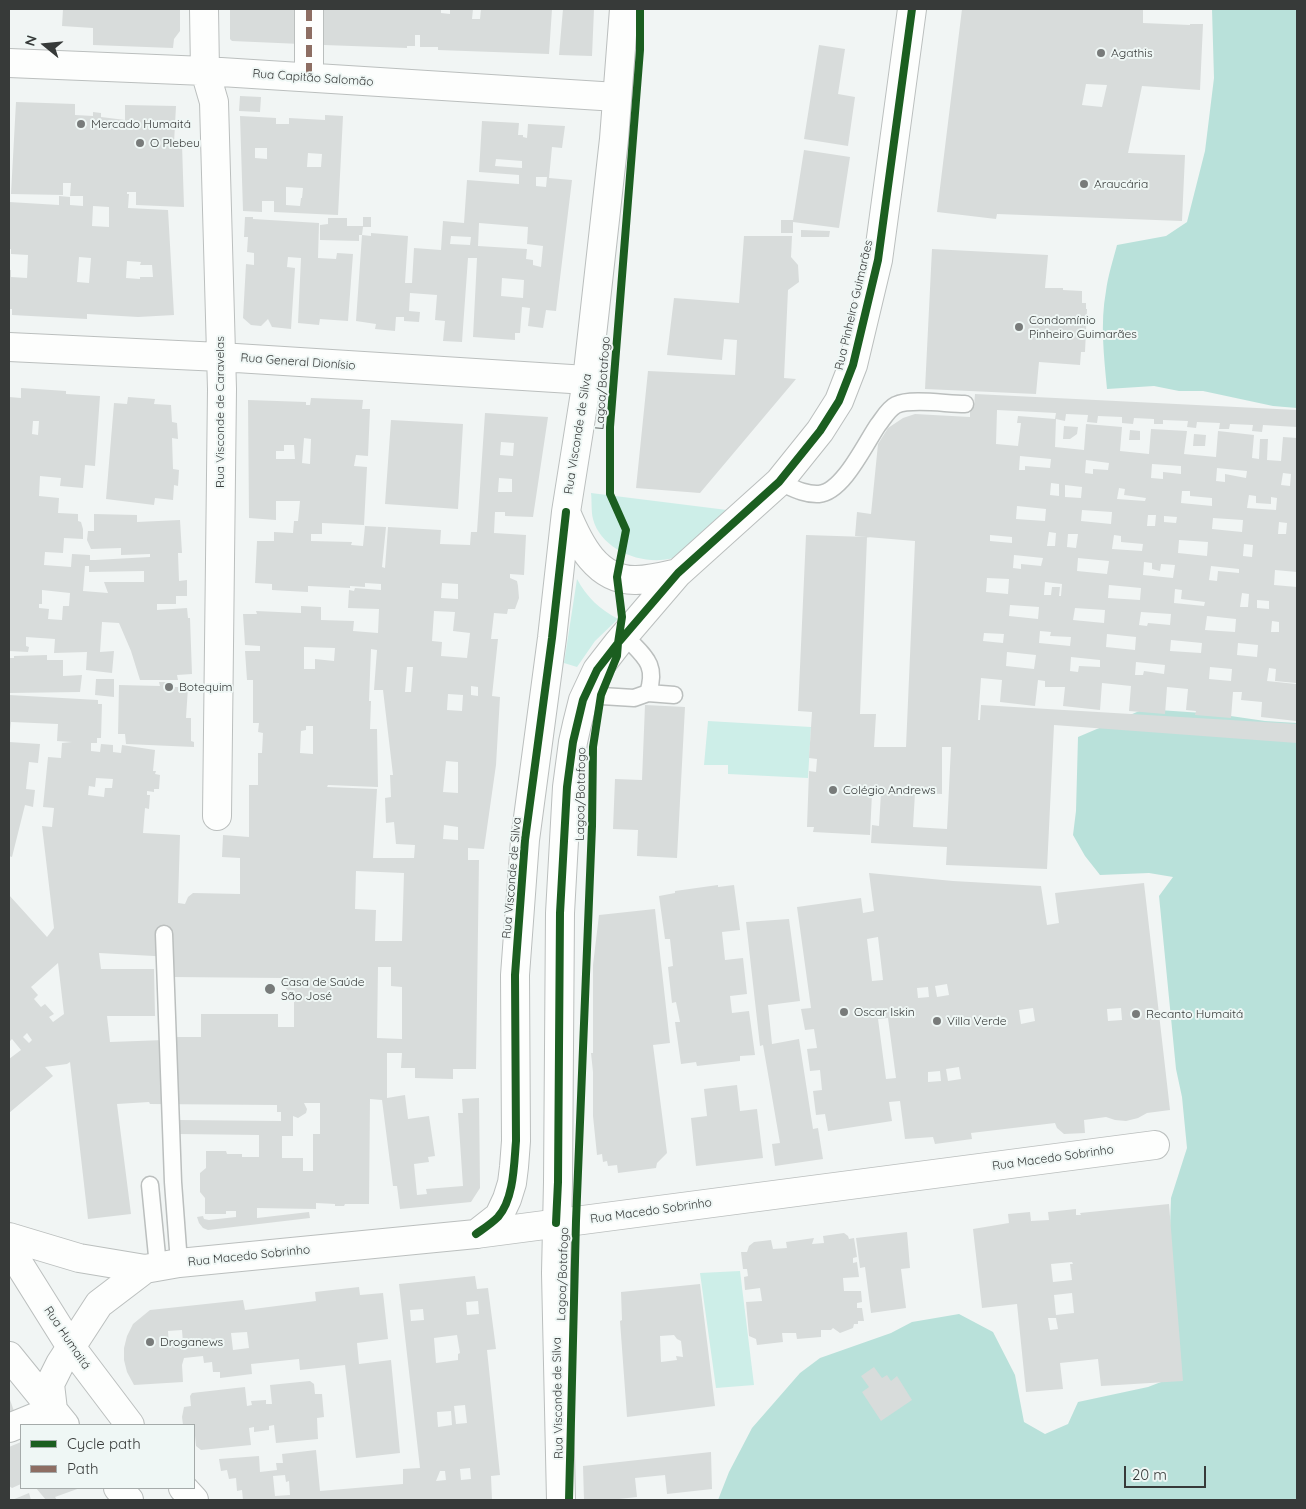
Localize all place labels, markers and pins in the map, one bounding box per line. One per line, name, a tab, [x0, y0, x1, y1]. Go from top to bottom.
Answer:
place label: Agathis	[1111, 46, 1153, 60]
marker: Agathis	[1095, 47, 1107, 59]
place label: Mercado Humaitá	[91, 117, 191, 131]
marker: Mercado Humaitá	[75, 118, 87, 130]
place label: O Plebeu	[150, 136, 200, 150]
marker: O Plebeu	[134, 137, 146, 149]
place label: Araucária	[1094, 177, 1148, 191]
marker: Araucária	[1078, 178, 1090, 190]
place label: Condomínio Pinheiro Guimarães	[1029, 313, 1137, 341]
marker: Condomínio Pinheiro Guimarães	[1013, 321, 1025, 333]
place label: Botequim	[179, 680, 232, 694]
marker: Botequim	[163, 681, 175, 693]
place label: Colégio Andrews	[843, 783, 936, 797]
marker: Colégio Andrews	[827, 784, 839, 796]
place label: Casa de Saúde São José	[281, 975, 364, 1003]
marker: Casa de Saúde São José	[263, 982, 277, 996]
place label: Oscar Iskin	[854, 1005, 915, 1019]
marker: Oscar Iskin	[838, 1006, 850, 1018]
place label: Recanto Humaitá	[1146, 1007, 1243, 1021]
marker: Recanto Humaitá	[1130, 1008, 1142, 1020]
place label: Villa Verde	[947, 1014, 1007, 1028]
marker: Villa Verde	[931, 1015, 943, 1027]
place label: Droganews	[160, 1335, 223, 1349]
marker: Droganews	[144, 1336, 156, 1348]

